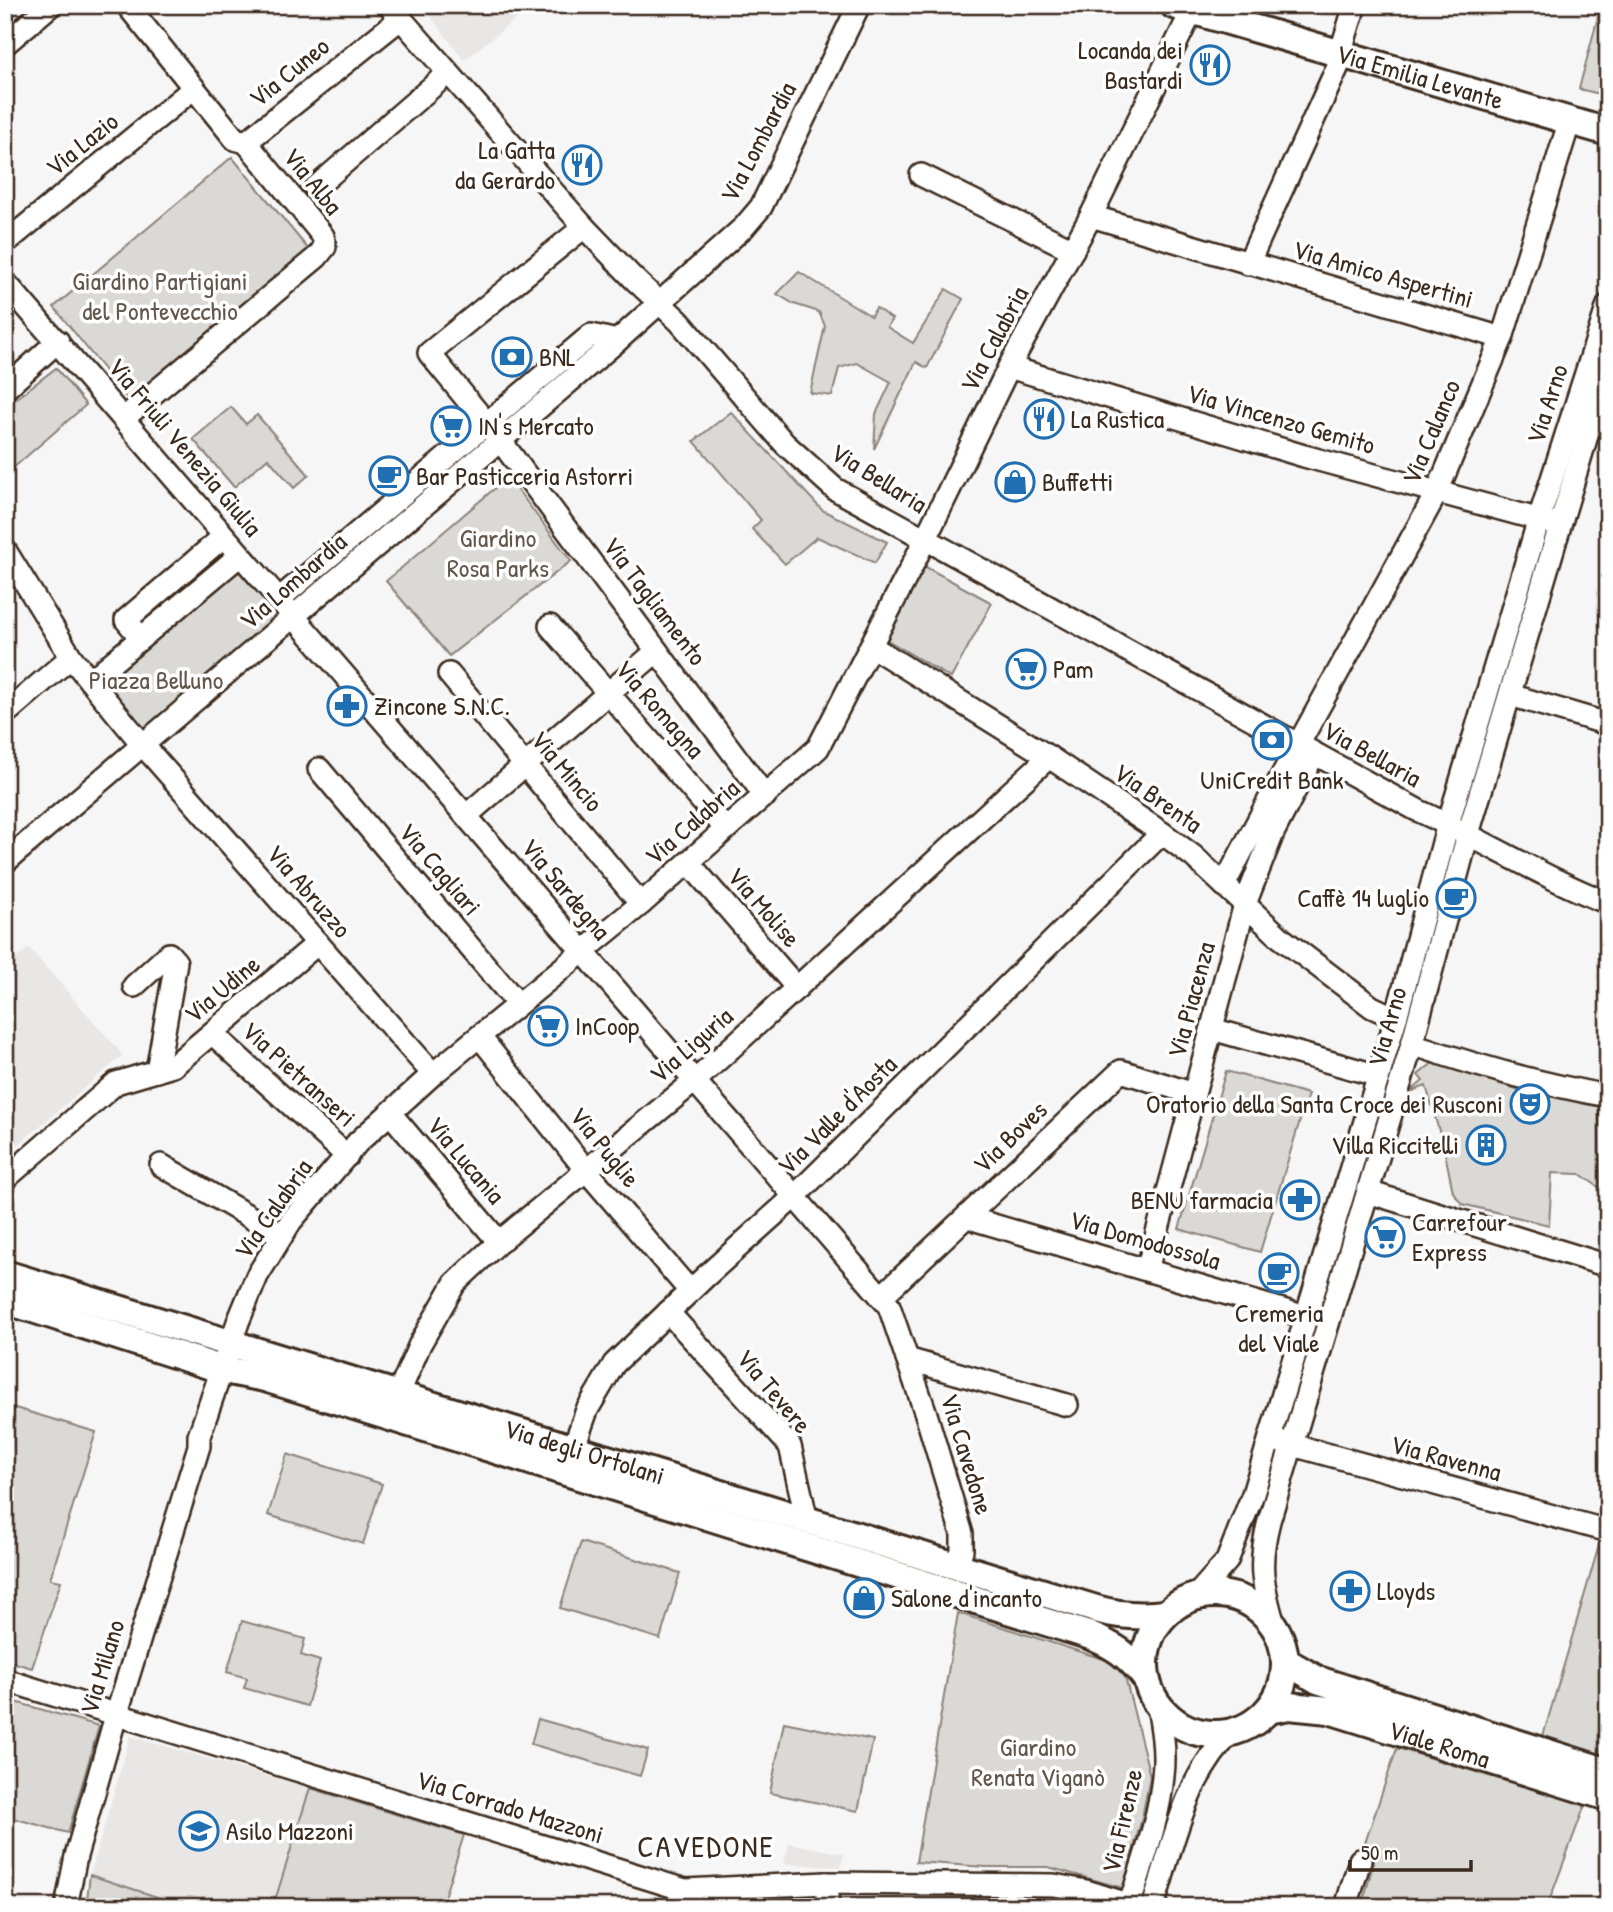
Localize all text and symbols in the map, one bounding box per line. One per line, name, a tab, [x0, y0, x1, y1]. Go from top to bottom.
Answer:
street label: Via Cuneo	[241, 28, 336, 115]
place label: Locanda dei Bastardi	[1078, 32, 1183, 97]
street label: Via Emilia Levante	[1332, 35, 1507, 117]
restaurant icon: Locanda dei Bastardi	[1189, 44, 1231, 86]
street label: Via Lombardia	[711, 75, 804, 208]
street label: Via Lazio	[38, 104, 125, 184]
place label: La Gatta da Gerardo	[455, 132, 555, 197]
street label: Via Alba	[276, 140, 351, 222]
restaurant icon: La Gatta da Gerardo	[561, 144, 603, 186]
street label: Via Amico Aspertini	[1289, 231, 1477, 316]
park label: Giardino Partigiani del Pontevecchio	[72, 263, 248, 328]
street label: Via Calabria	[951, 280, 1036, 398]
bank icon: BNL	[491, 336, 533, 378]
place label: BNL	[539, 339, 576, 374]
street label: Via Friuli Venezia Giulia	[100, 350, 271, 543]
street label: Via Arno	[1517, 360, 1576, 448]
street label: Via Calanco	[1393, 374, 1468, 489]
street label: Via Vincenzo Gemito	[1183, 375, 1379, 462]
restaurant icon: La Rustica	[1023, 398, 1065, 440]
place label: La Rustica	[1071, 401, 1164, 436]
supermarket icon: IN's Mercato	[430, 405, 472, 447]
place label: IN's Mercato	[478, 408, 594, 443]
street label: Via Bellaria	[824, 434, 934, 521]
cafe icon: Bar Pasticceria Astorri	[368, 455, 410, 497]
place label: Bar Pasticceria Astorri	[416, 458, 633, 493]
shop icon: Buffetti	[994, 461, 1036, 503]
place label: Buffetti	[1042, 464, 1113, 499]
park label: Giardino Rosa Parks	[447, 520, 549, 585]
street label: Via Lombardia	[232, 524, 354, 637]
street label: Via Tagliamento	[595, 529, 715, 672]
supermarket icon: Pam	[1005, 648, 1047, 690]
place label: Pam	[1053, 651, 1093, 686]
street label: Via Romagna	[608, 652, 713, 766]
park label: Piazza Belluno	[89, 662, 223, 697]
pharmacy icon: Zincone S.N.C.	[326, 685, 368, 727]
place label: Zincone S.N.C.	[374, 688, 510, 723]
street label: Via Bellaria	[1317, 712, 1428, 795]
bank icon: UniCredit Bank	[1251, 719, 1293, 761]
street label: Via Mincio	[523, 723, 612, 819]
street label: Via Brenta	[1107, 754, 1210, 841]
place label: UniCredit Bank	[1200, 762, 1344, 797]
street label: Via Calabria	[637, 771, 747, 873]
street label: Via Cagliari	[391, 815, 490, 923]
street label: Via Sardegna	[514, 830, 619, 947]
street label: Via Abruzzo	[259, 836, 360, 945]
street label: Via Molise	[720, 859, 809, 954]
cafe icon: Caffè 14 luglio	[1435, 877, 1477, 919]
place label: Caffè 14 luglio	[1297, 880, 1429, 915]
street label: Via Piacenza	[1158, 938, 1223, 1062]
street label: Via Udine	[176, 947, 267, 1031]
street label: Via Arno	[1358, 983, 1415, 1071]
street label: Via Liguria	[641, 999, 740, 1091]
supermarket icon: InCoop	[527, 1005, 569, 1047]
place label: InCoop	[575, 1008, 639, 1043]
street label: Via Pietranseri	[235, 1013, 364, 1134]
street label: Via Valle d'Aosta	[769, 1047, 904, 1182]
theatre icon: Oratorio della Santa Croce dei Rusconi	[1509, 1083, 1551, 1125]
place label: Oratorio della Santa Croce dei Rusconi	[1146, 1086, 1503, 1121]
street label: Via Boves	[965, 1092, 1055, 1181]
street label: Via Puglie	[562, 1099, 649, 1194]
street label: Via Lucania	[419, 1108, 513, 1211]
building icon: Villa Riccitelli	[1465, 1124, 1507, 1166]
place label: Villa Riccitelli	[1331, 1127, 1459, 1162]
street label: Via Calabria	[225, 1152, 320, 1266]
pharmacy icon: BENU farmacia	[1279, 1179, 1321, 1221]
place label: BENU farmacia	[1131, 1182, 1273, 1217]
street label: Via Domodossola	[1065, 1201, 1225, 1278]
place label: Carrefour Express	[1412, 1204, 1507, 1269]
supermarket icon: Carrefour Express	[1364, 1216, 1406, 1258]
cafe icon: Cremeria del Viale	[1258, 1252, 1300, 1294]
place label: Cremeria del Viale	[1235, 1295, 1323, 1360]
street label: Via Tevere	[729, 1341, 820, 1440]
street label: Via Cavedone	[933, 1389, 1002, 1519]
street label: Via degli Ortolani	[500, 1410, 669, 1493]
street label: Via Ravenna	[1387, 1426, 1505, 1489]
pharmacy icon: Lloyds	[1329, 1570, 1371, 1612]
place label: Lloyds	[1377, 1573, 1435, 1608]
shop icon: Salone d'incanto	[843, 1577, 885, 1619]
place label: Salone d'incanto	[891, 1580, 1042, 1615]
street label: Via Milano	[71, 1615, 132, 1718]
street label: Viale Roma	[1384, 1712, 1494, 1776]
park label: Giardino Renata Viganò	[971, 1729, 1105, 1794]
street label: Via Corrado Mazzoni	[412, 1761, 608, 1852]
street label: Via Firenze	[1093, 1765, 1150, 1876]
school or university icon: Asilo Mazzoni	[178, 1810, 220, 1852]
place label: Asilo Mazzoni	[226, 1813, 354, 1848]
district label: CAVEDONE	[637, 1826, 775, 1866]
scale bar	[1350, 1828, 1471, 1872]
text: 50 m	[1361, 1838, 1398, 1867]

